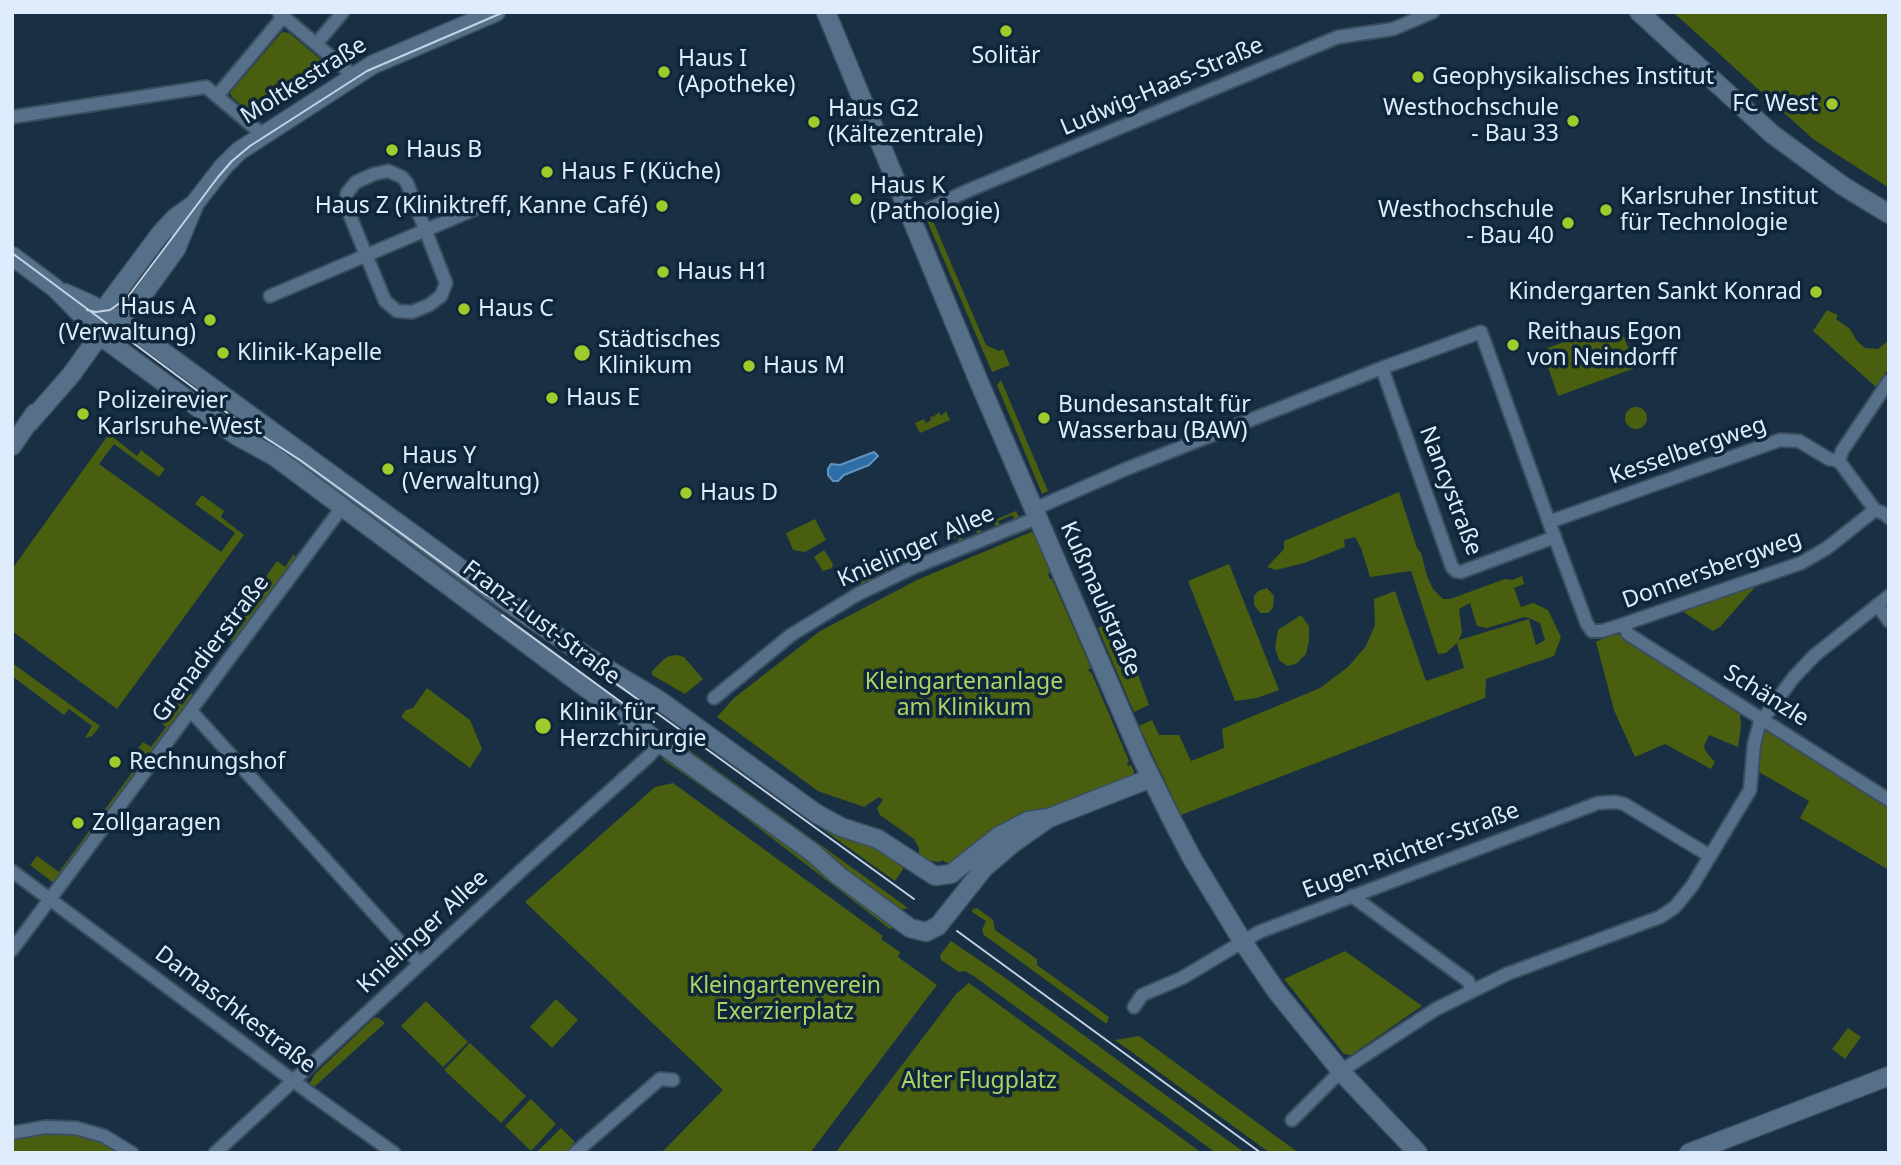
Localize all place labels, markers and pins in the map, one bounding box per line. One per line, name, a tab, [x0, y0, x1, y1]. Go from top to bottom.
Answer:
marker: Solitär	[998, 23, 1014, 39]
place label: Solitär	[971, 42, 1041, 70]
place label: Haus I (Apotheke)	[678, 45, 795, 99]
place label: Geophysikalisches Institut	[1432, 63, 1714, 91]
marker: Haus I (Apotheke)	[656, 64, 672, 80]
marker: Geophysikalisches Institut	[1410, 69, 1426, 85]
place label: FC West	[1732, 90, 1818, 118]
place label: Westhochschule - Bau 33	[1383, 94, 1559, 148]
place label: Haus G2 (Kältezentrale)	[828, 95, 983, 149]
marker: FC West	[1824, 96, 1840, 112]
marker: Westhochschule - Bau 33	[1565, 113, 1581, 129]
marker: Haus G2 (Kältezentrale)	[806, 114, 822, 130]
place label: Haus B	[406, 136, 482, 164]
marker: Haus B	[384, 142, 400, 158]
place label: Haus F (Küche)	[561, 158, 721, 186]
marker: Haus F (Küche)	[539, 164, 555, 180]
place label: Haus K (Pathologie)	[870, 172, 1000, 226]
place label: Karlsruher Institut für Technologie	[1620, 183, 1818, 237]
marker: Haus K (Pathologie)	[848, 191, 864, 207]
place label: Haus Z (Kliniktreff, Kanne Café)	[315, 192, 648, 220]
place label: Westhochschule - Bau 40	[1378, 196, 1554, 250]
marker: Haus Z (Kliniktreff, Kanne Café)	[654, 198, 670, 214]
marker: Karlsruher Institut für Technologie	[1598, 202, 1614, 218]
marker: Westhochschule - Bau 40	[1560, 215, 1576, 231]
place label: Haus H1	[677, 258, 768, 286]
marker: Haus H1	[655, 264, 671, 280]
place label: Kindergarten Sankt Konrad	[1508, 278, 1802, 306]
marker: Kindergarten Sankt Konrad	[1808, 284, 1824, 300]
place label: Haus A (Verwaltung)	[59, 293, 196, 347]
place label: Haus C	[478, 295, 554, 323]
marker: Haus C	[456, 301, 472, 317]
marker: Haus A (Verwaltung)	[202, 312, 218, 328]
place label: Reithaus Egon von Neindorff	[1527, 318, 1682, 372]
place label: Städtisches Klinikum	[598, 326, 720, 380]
marker: Reithaus Egon von Neindorff	[1505, 337, 1521, 353]
place label: Klinik-Kapelle	[237, 339, 382, 367]
marker: Städtisches Klinikum	[572, 343, 592, 363]
marker: Klinik-Kapelle	[215, 345, 231, 361]
place label: Haus M	[763, 352, 845, 380]
marker: Haus M	[741, 358, 757, 374]
place label: Haus E	[566, 384, 640, 412]
place label: Polizeirevier Karlsruhe-West	[97, 387, 262, 441]
marker: Haus E	[544, 390, 560, 406]
place label: Bundesanstalt für Wasserbau (BAW)	[1058, 391, 1251, 445]
marker: Polizeirevier Karlsruhe-West	[75, 406, 91, 422]
marker: Bundesanstalt für Wasserbau (BAW)	[1036, 410, 1052, 426]
place label: Haus Y (Verwaltung)	[402, 442, 539, 496]
marker: Haus Y (Verwaltung)	[380, 461, 396, 477]
place label: Haus D	[700, 479, 778, 507]
marker: Haus D	[678, 485, 694, 501]
place label: Klinik für Herzchirurgie	[559, 699, 707, 753]
marker: Klinik für Herzchirurgie	[533, 716, 553, 736]
place label: Rechnungshof	[129, 748, 285, 776]
marker: Rechnungshof	[107, 754, 123, 770]
place label: Zollgaragen	[92, 809, 221, 837]
marker: Zollgaragen	[70, 815, 86, 831]

